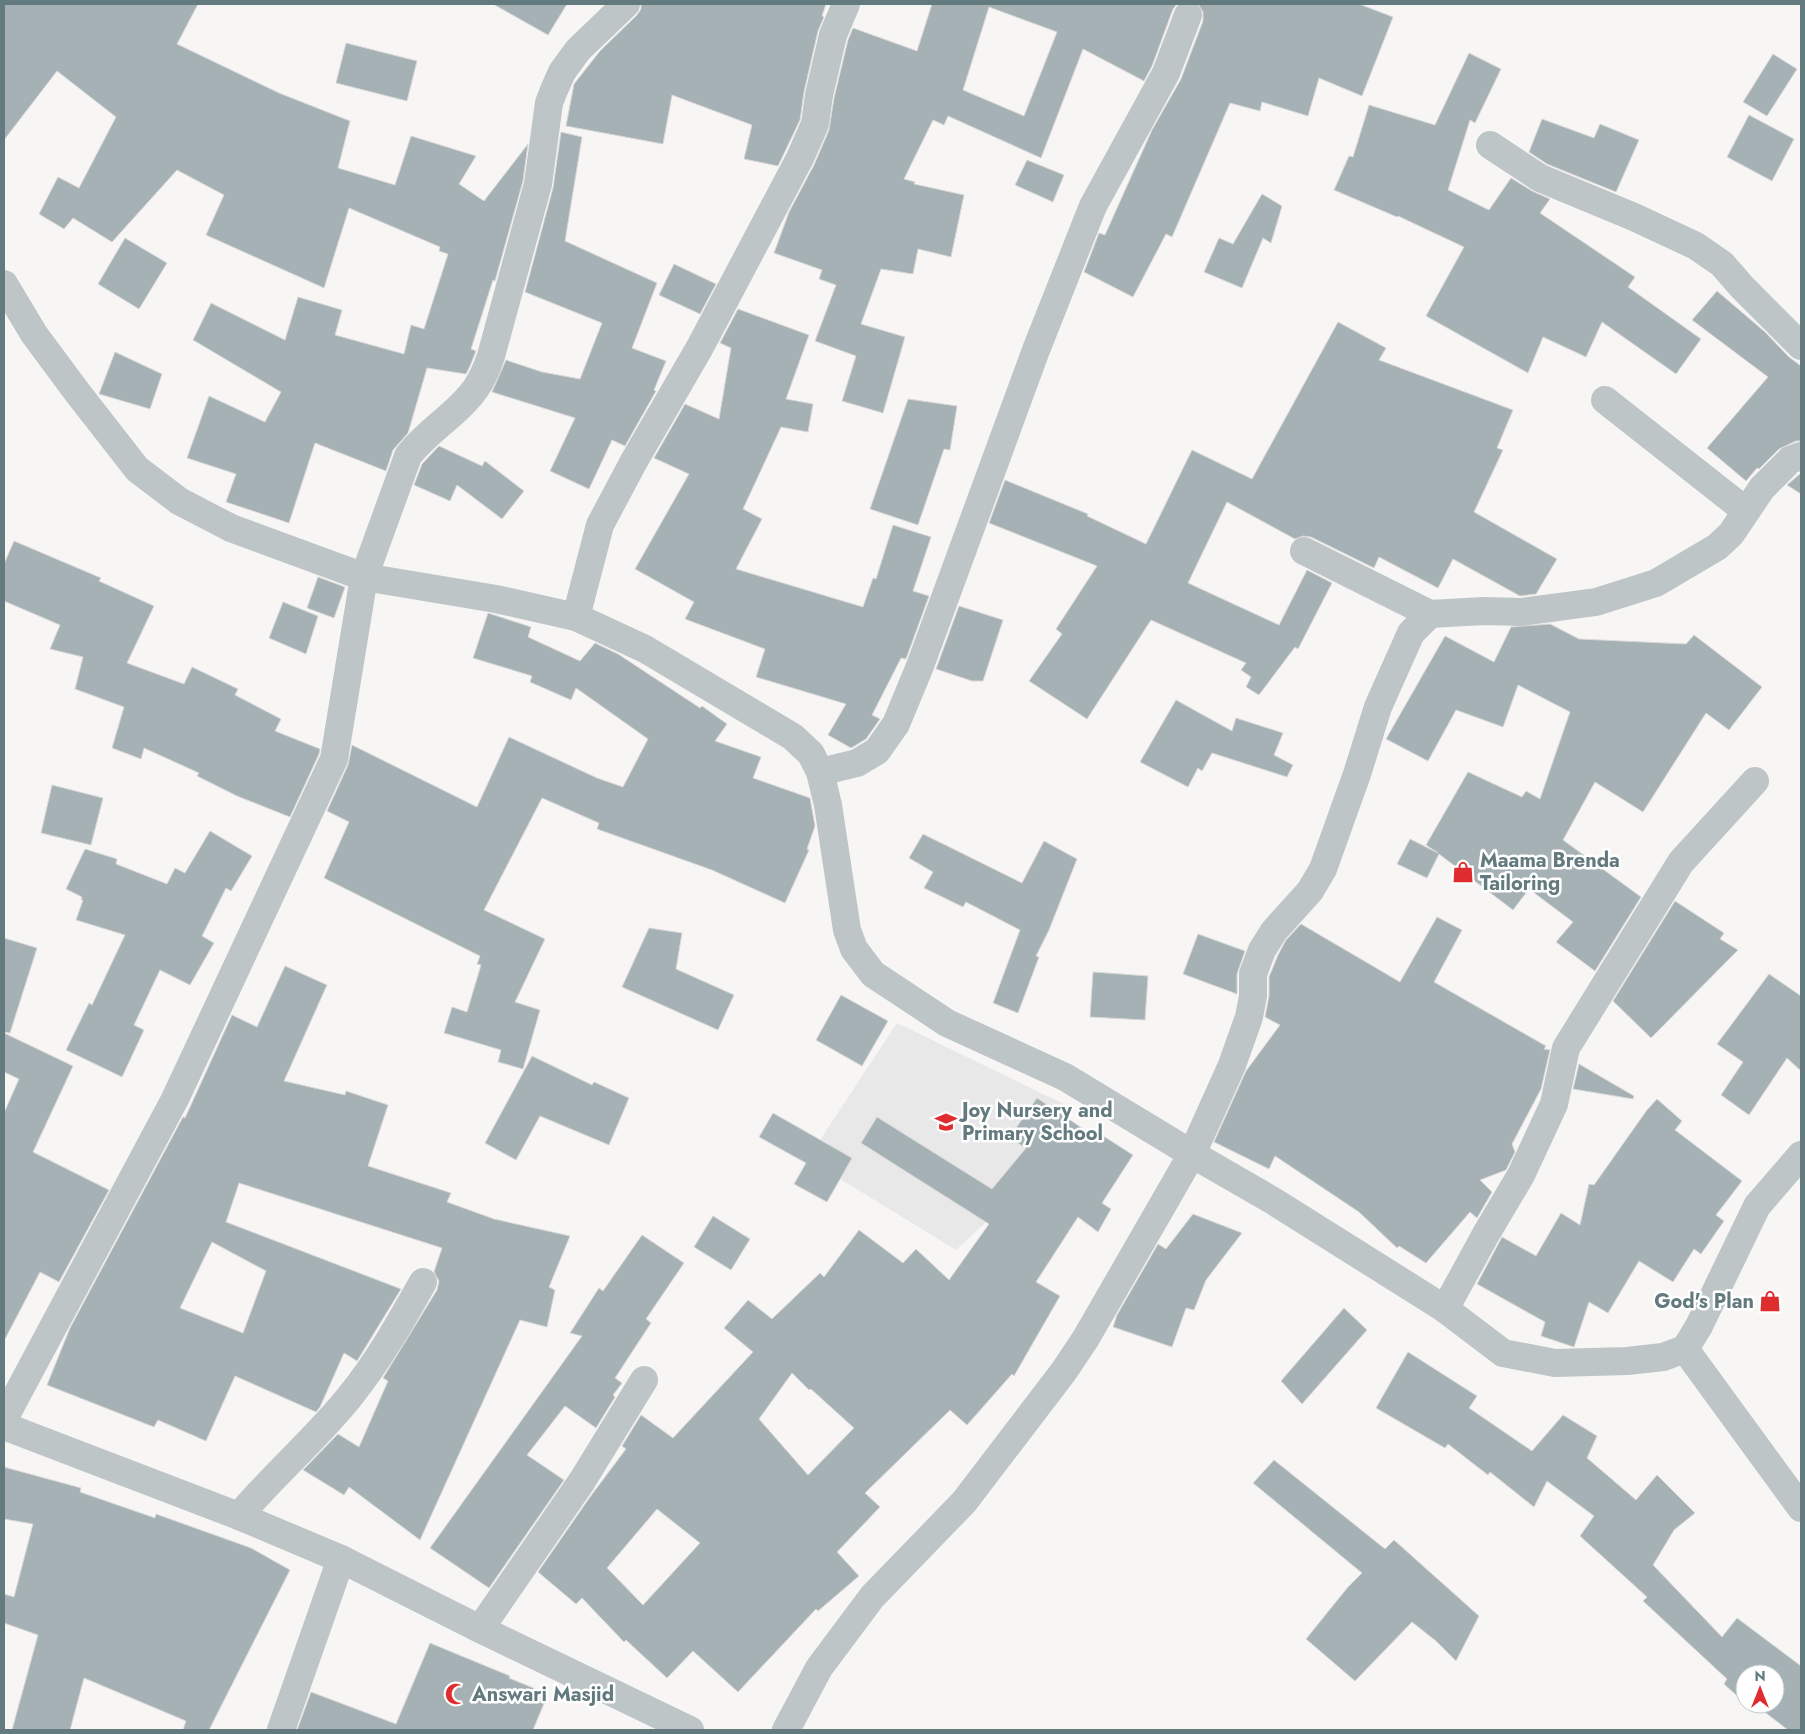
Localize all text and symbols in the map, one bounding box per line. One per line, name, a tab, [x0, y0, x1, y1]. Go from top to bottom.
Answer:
place label: Maama Brenda Tailoring	[1480, 846, 1620, 898]
shop icon: Maama Brenda Tailoring	[1450, 859, 1476, 885]
place label: Joy Nursery and Primary School	[958, 1096, 1113, 1148]
school or university icon: Joy Nursery and Primary School	[933, 1109, 959, 1135]
place label: God's Plan	[1654, 1287, 1754, 1316]
shop icon: God's Plan	[1757, 1288, 1783, 1314]
north arrow	[1735, 1664, 1785, 1714]
text: N	[1754, 1666, 1766, 1686]
place label: Answari Masjid	[471, 1680, 614, 1709]
mosque icon: Answari Masjid	[443, 1681, 469, 1707]

